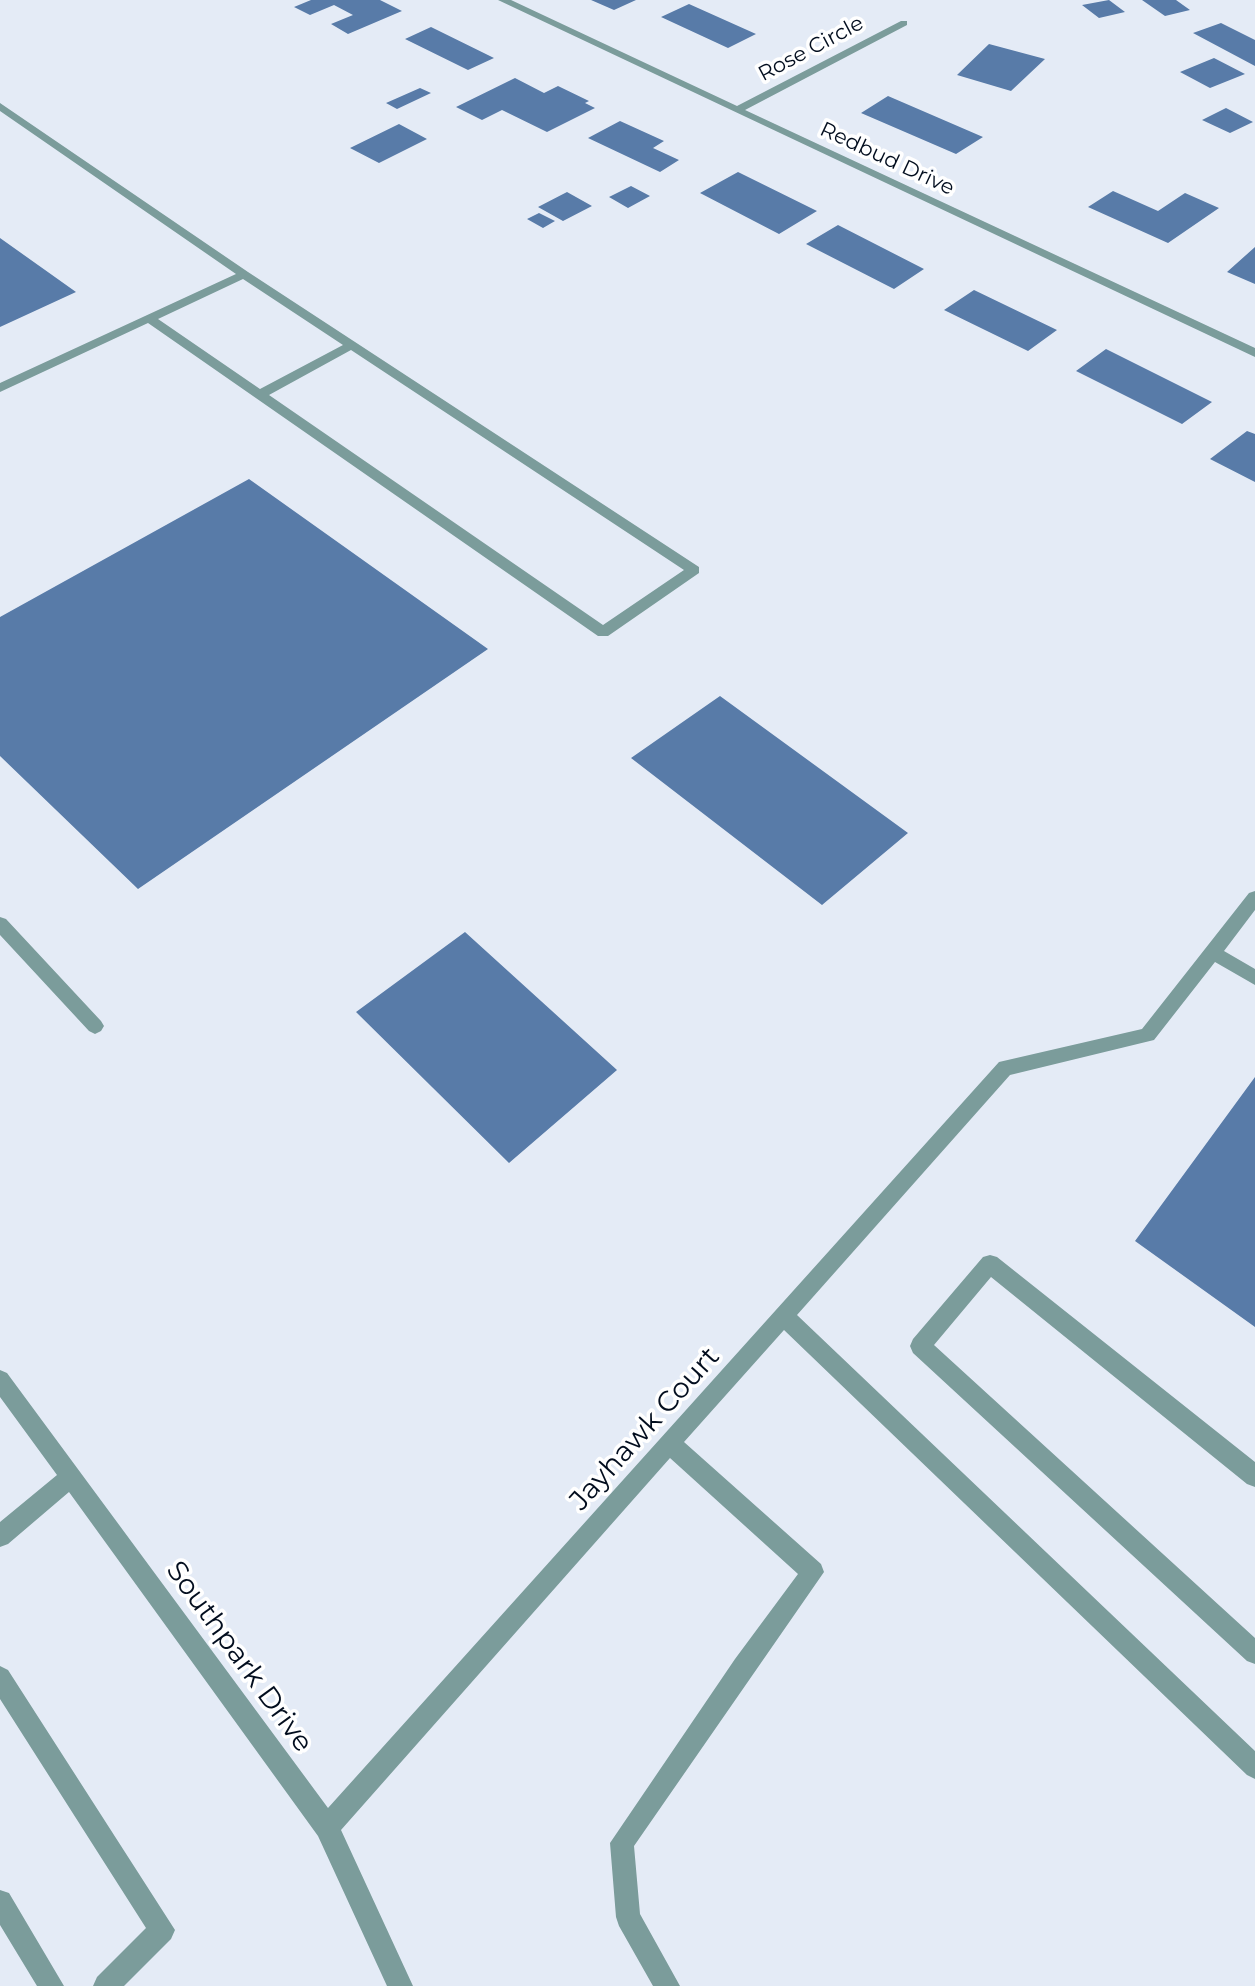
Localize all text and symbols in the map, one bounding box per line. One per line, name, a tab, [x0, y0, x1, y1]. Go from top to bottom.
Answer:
street label: Rose Circle	[754, 11, 868, 87]
street label: Redbud Drive	[816, 117, 958, 201]
street label: Jayhawk Court	[563, 1341, 727, 1517]
street label: Southpark Drive	[158, 1555, 320, 1759]

